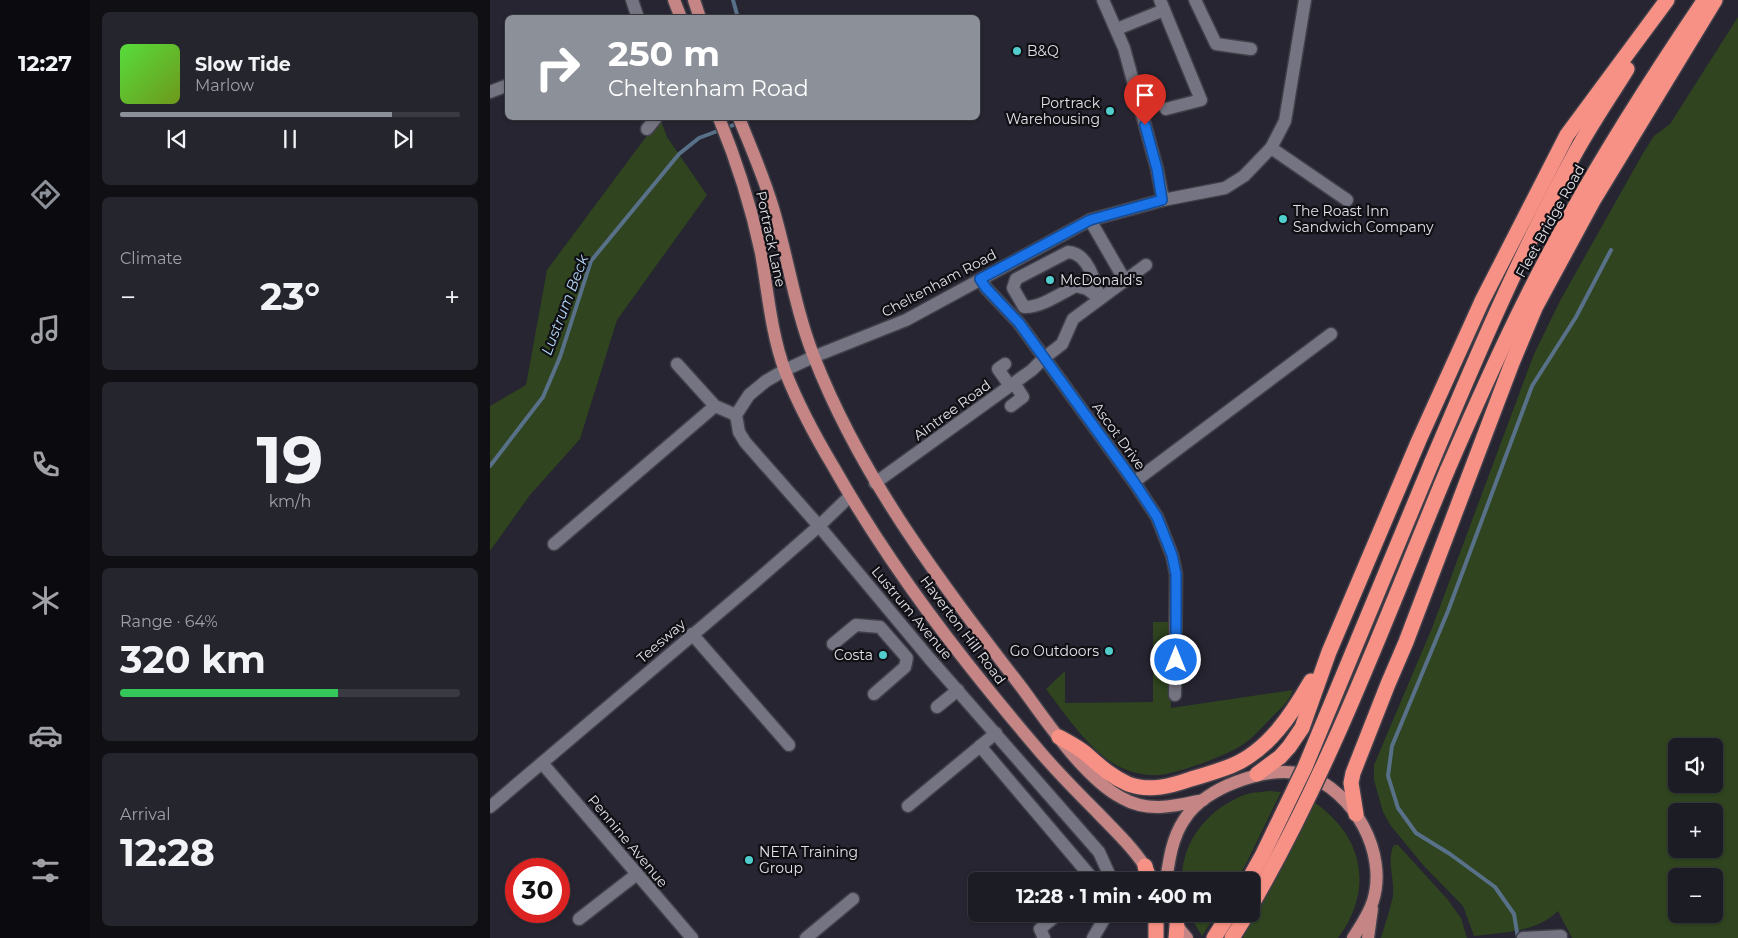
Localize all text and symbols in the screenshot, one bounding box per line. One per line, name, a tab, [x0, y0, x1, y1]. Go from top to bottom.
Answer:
text: 250 m	[608, 32, 720, 75]
icon: right	[525, 35, 590, 100]
place label: B&Q	[1027, 42, 1059, 60]
marker: B&Q	[1011, 45, 1023, 57]
text: 12:27	[18, 50, 72, 77]
text: Slow Tide	[195, 53, 291, 76]
pin	[1124, 74, 1166, 125]
text: Cheltenham Road	[608, 75, 809, 102]
text: Marlow	[195, 76, 254, 95]
icon: arrive	[1131, 81, 1159, 109]
place label: Portrack Warehousing	[1006, 94, 1101, 128]
marker: Portrack Warehousing	[1104, 105, 1116, 117]
icon: previous	[163, 125, 191, 153]
icon: pause	[276, 125, 304, 153]
icon: next	[389, 125, 417, 153]
street label: Fleet Bridge Road	[1511, 161, 1589, 281]
icon: directions	[28, 177, 63, 212]
street label: Portrack Lane	[752, 189, 790, 289]
place label: The Roast Inn Sandwich Company	[1293, 202, 1434, 236]
marker: The Roast Inn Sandwich Company	[1277, 213, 1289, 225]
street label: Cheltenham Road	[878, 245, 1000, 321]
text: Climate	[120, 249, 182, 268]
water label: Lustrum Beck	[537, 251, 593, 358]
place label: McDonald's	[1060, 271, 1142, 289]
text: 23°	[260, 273, 320, 320]
marker: McDonald's	[1044, 274, 1056, 286]
text: −	[120, 280, 136, 314]
text: +	[444, 280, 460, 314]
icon: music	[28, 312, 63, 347]
street label: Aintree Road	[910, 376, 994, 444]
street label: Ascot Drive	[1088, 399, 1150, 473]
text: 19	[257, 420, 323, 499]
icon: phone	[28, 447, 63, 482]
text: km/h	[269, 492, 311, 511]
street label: Lustrum Avenue	[868, 563, 956, 663]
street label: Haverton Hill Road	[916, 572, 1010, 688]
icon: climate	[28, 583, 63, 618]
text: Range · 64%	[120, 612, 218, 631]
street label: Teesway	[633, 615, 689, 667]
position arrow	[1149, 633, 1201, 685]
text: 320 km	[120, 636, 266, 683]
place label: Go Outdoors	[1010, 642, 1099, 660]
marker: Go Outdoors	[1103, 645, 1115, 657]
place label: Costa	[834, 646, 873, 664]
marker: Costa	[877, 649, 889, 661]
icon: car	[28, 718, 63, 753]
map controls	[1668, 738, 1723, 923]
button: sound	[1668, 738, 1723, 793]
street label: Pennine Avenue	[584, 791, 672, 891]
button: +	[1668, 803, 1723, 858]
text: Arrival	[120, 805, 170, 824]
text: 12:28	[120, 829, 215, 876]
place label: NETA Training Group	[759, 843, 858, 877]
icon: filters	[28, 853, 63, 888]
marker: NETA Training Group	[743, 854, 755, 866]
speed limit sign: 30	[505, 858, 570, 923]
button: −	[1668, 868, 1723, 923]
text: 12:28 · 1 min · 400 m	[1016, 885, 1212, 908]

